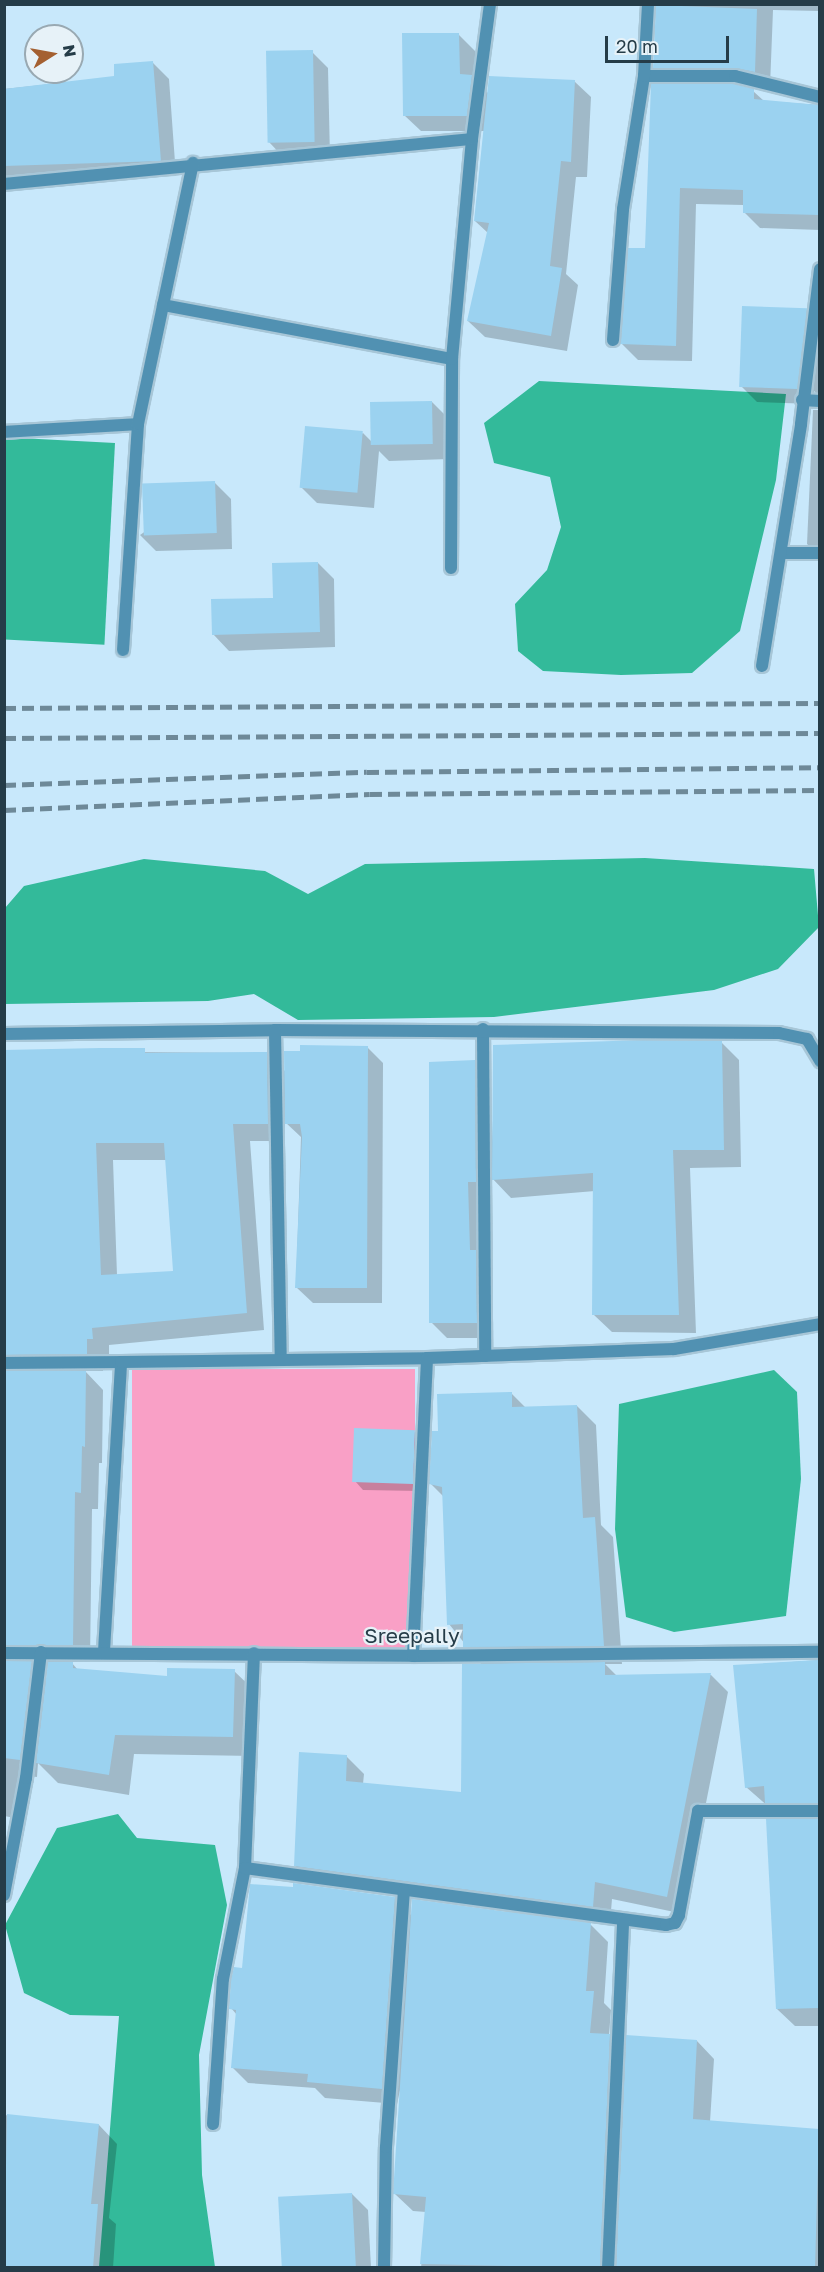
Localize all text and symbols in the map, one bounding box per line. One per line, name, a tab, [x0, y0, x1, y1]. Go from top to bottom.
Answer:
north arrow	[24, 24, 84, 84]
scale bar	[608, 24, 732, 62]
text: 20 m	[616, 35, 658, 57]
text: N	[59, 43, 81, 59]
street label: Sreepally	[364, 1622, 460, 1648]

